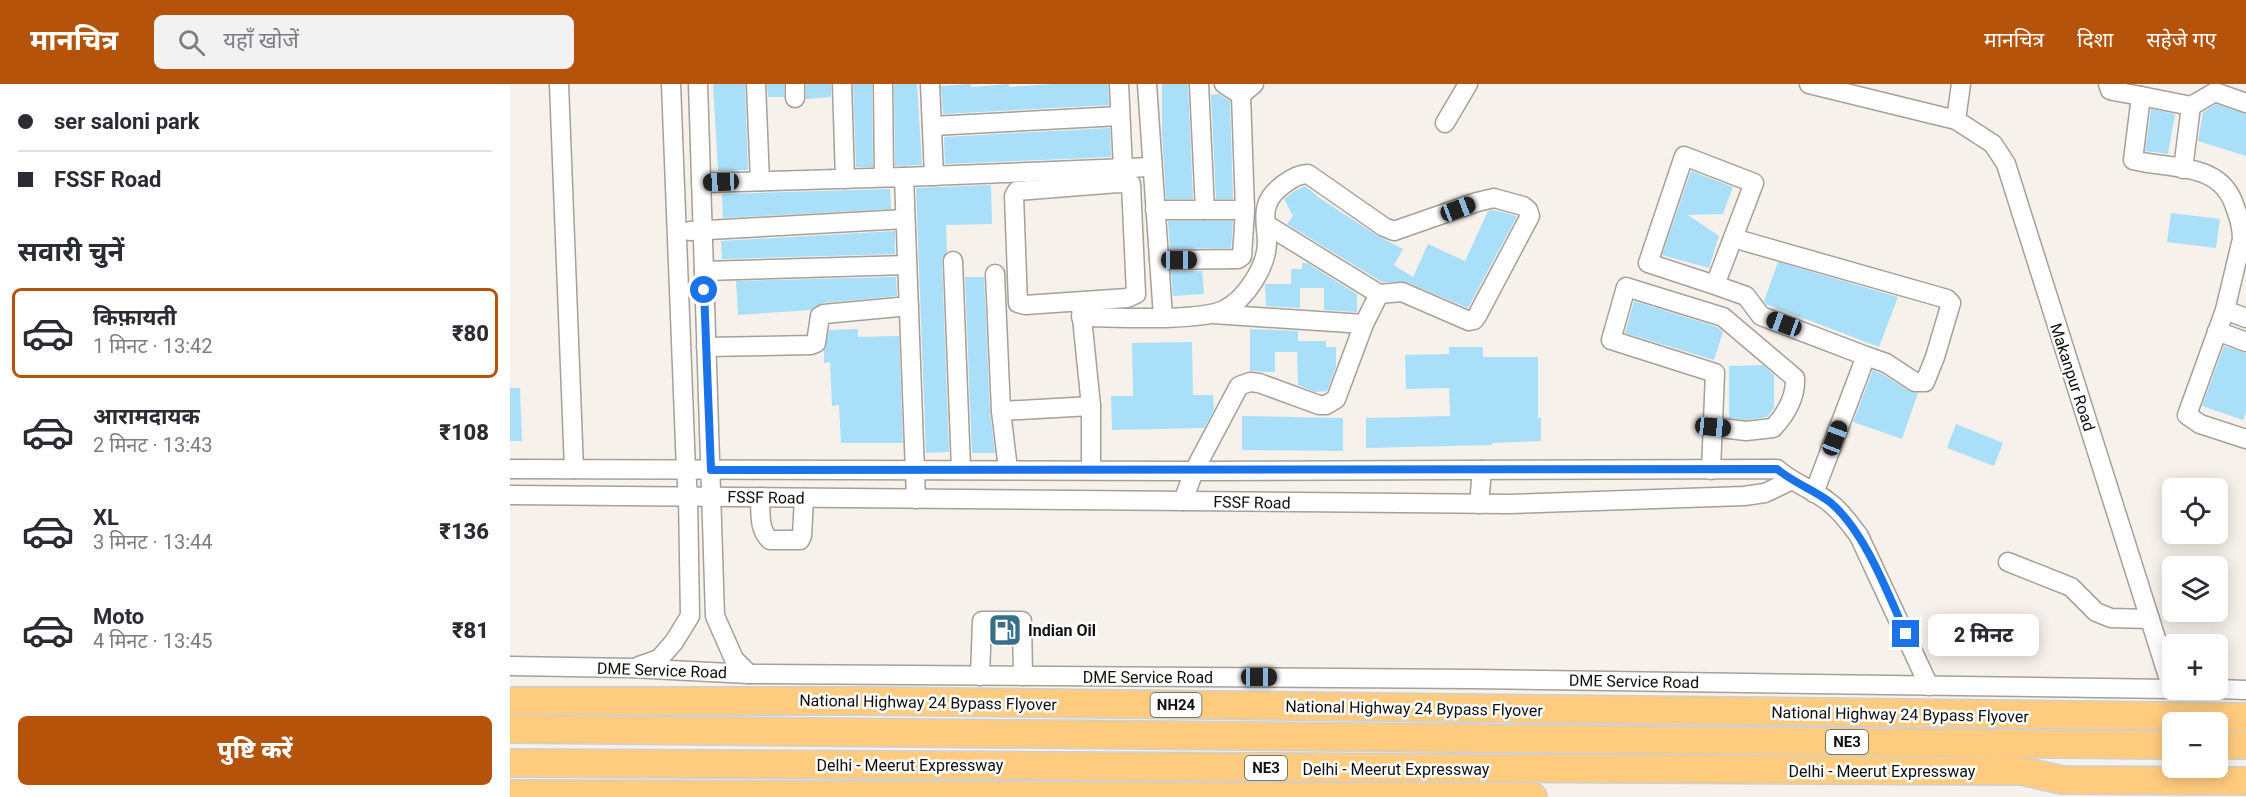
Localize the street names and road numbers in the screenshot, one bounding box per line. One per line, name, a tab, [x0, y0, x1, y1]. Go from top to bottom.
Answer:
street label: Makanpur Road	[2046, 321, 2099, 433]
street label: FSSF Road	[727, 487, 805, 508]
street label: FSSF Road	[1213, 492, 1291, 513]
street label: DME Service Road	[597, 659, 727, 682]
street label: DME Service Road	[1083, 668, 1213, 687]
street label: DME Service Road	[1569, 671, 1699, 692]
street label: National Highway 24 Bypass Flyover	[799, 691, 1057, 714]
road number: NH24	[1150, 693, 1202, 717]
street label: National Highway 24 Bypass Flyover	[1285, 697, 1543, 720]
street label: National Highway 24 Bypass Flyover	[1771, 703, 2029, 726]
road number: NE3	[1826, 730, 1868, 754]
street label: Delhi - Meerut Expressway	[817, 756, 1004, 775]
road number: NE3	[1245, 756, 1287, 780]
street label: Delhi - Meerut Expressway	[1303, 760, 1490, 779]
street label: Delhi - Meerut Expressway	[1789, 762, 1976, 781]

